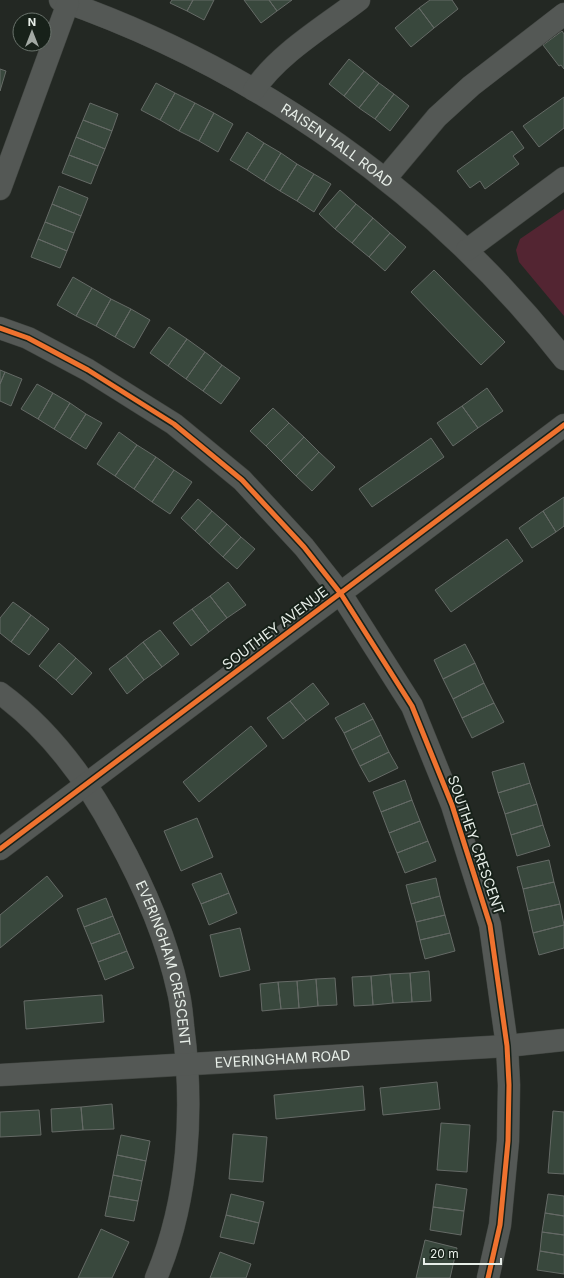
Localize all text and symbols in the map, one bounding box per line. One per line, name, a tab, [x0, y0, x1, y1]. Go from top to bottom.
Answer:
north arrow	[12, 12, 52, 52]
text: N	[28, 15, 36, 29]
street label: RAISEN HALL ROAD	[278, 99, 397, 190]
street label: SOUTHEY AVENUE	[219, 582, 331, 673]
street label: SOUTHEY CRESCENT	[445, 773, 508, 917]
street label: EVERINGHAM CRESCENT	[133, 878, 194, 1047]
street label: EVERINGHAM ROAD	[214, 1046, 351, 1071]
scale bar	[424, 1240, 501, 1266]
text: 20 m	[430, 1246, 459, 1261]

